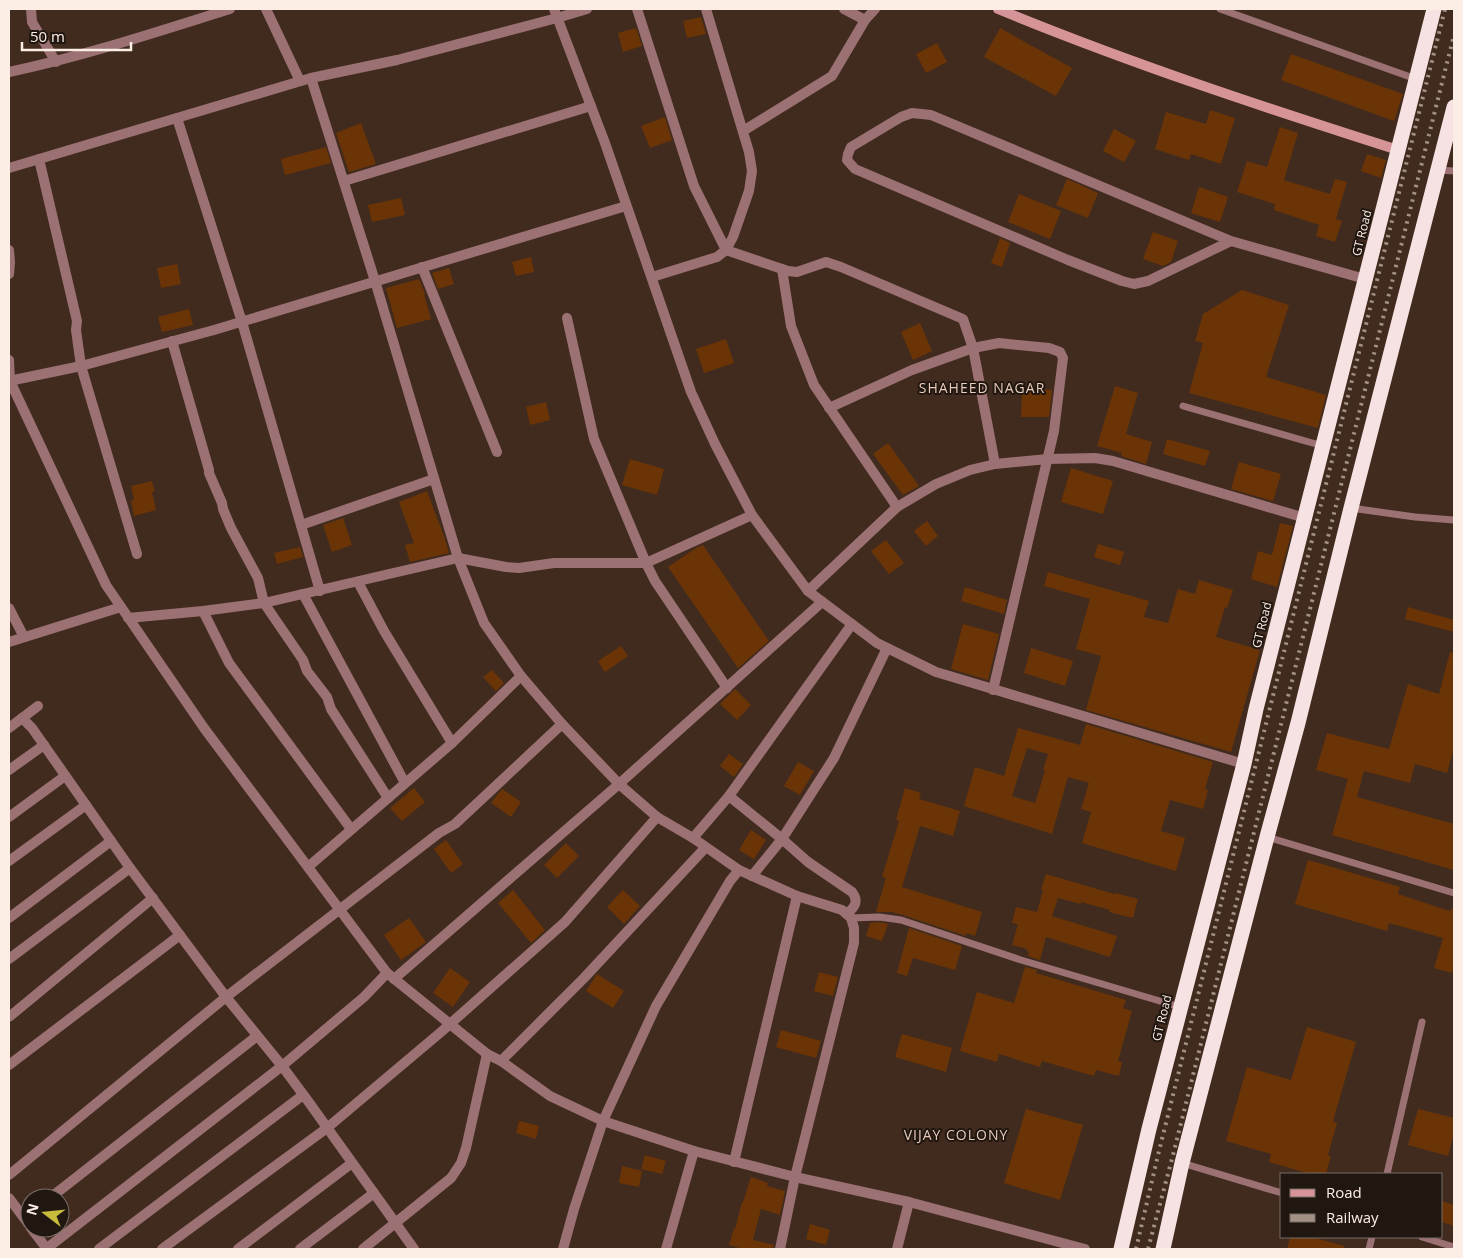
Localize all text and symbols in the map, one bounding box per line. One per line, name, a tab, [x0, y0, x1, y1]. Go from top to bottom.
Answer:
scale bar	[22, 20, 131, 52]
text: 50 m	[30, 26, 65, 46]
street label: GT Road	[1348, 208, 1375, 258]
district label: SHAHEED NAGAR	[919, 378, 1045, 397]
street label: GT Road	[1248, 600, 1275, 650]
street label: GT Road	[1148, 993, 1175, 1043]
district label: VIJAY COLONY	[904, 1125, 1008, 1144]
legend	[1280, 1173, 1443, 1238]
text: Road	[1326, 1182, 1362, 1202]
north arrow	[20, 1188, 70, 1238]
text: N	[21, 1201, 43, 1217]
text: Railway	[1326, 1207, 1379, 1227]

